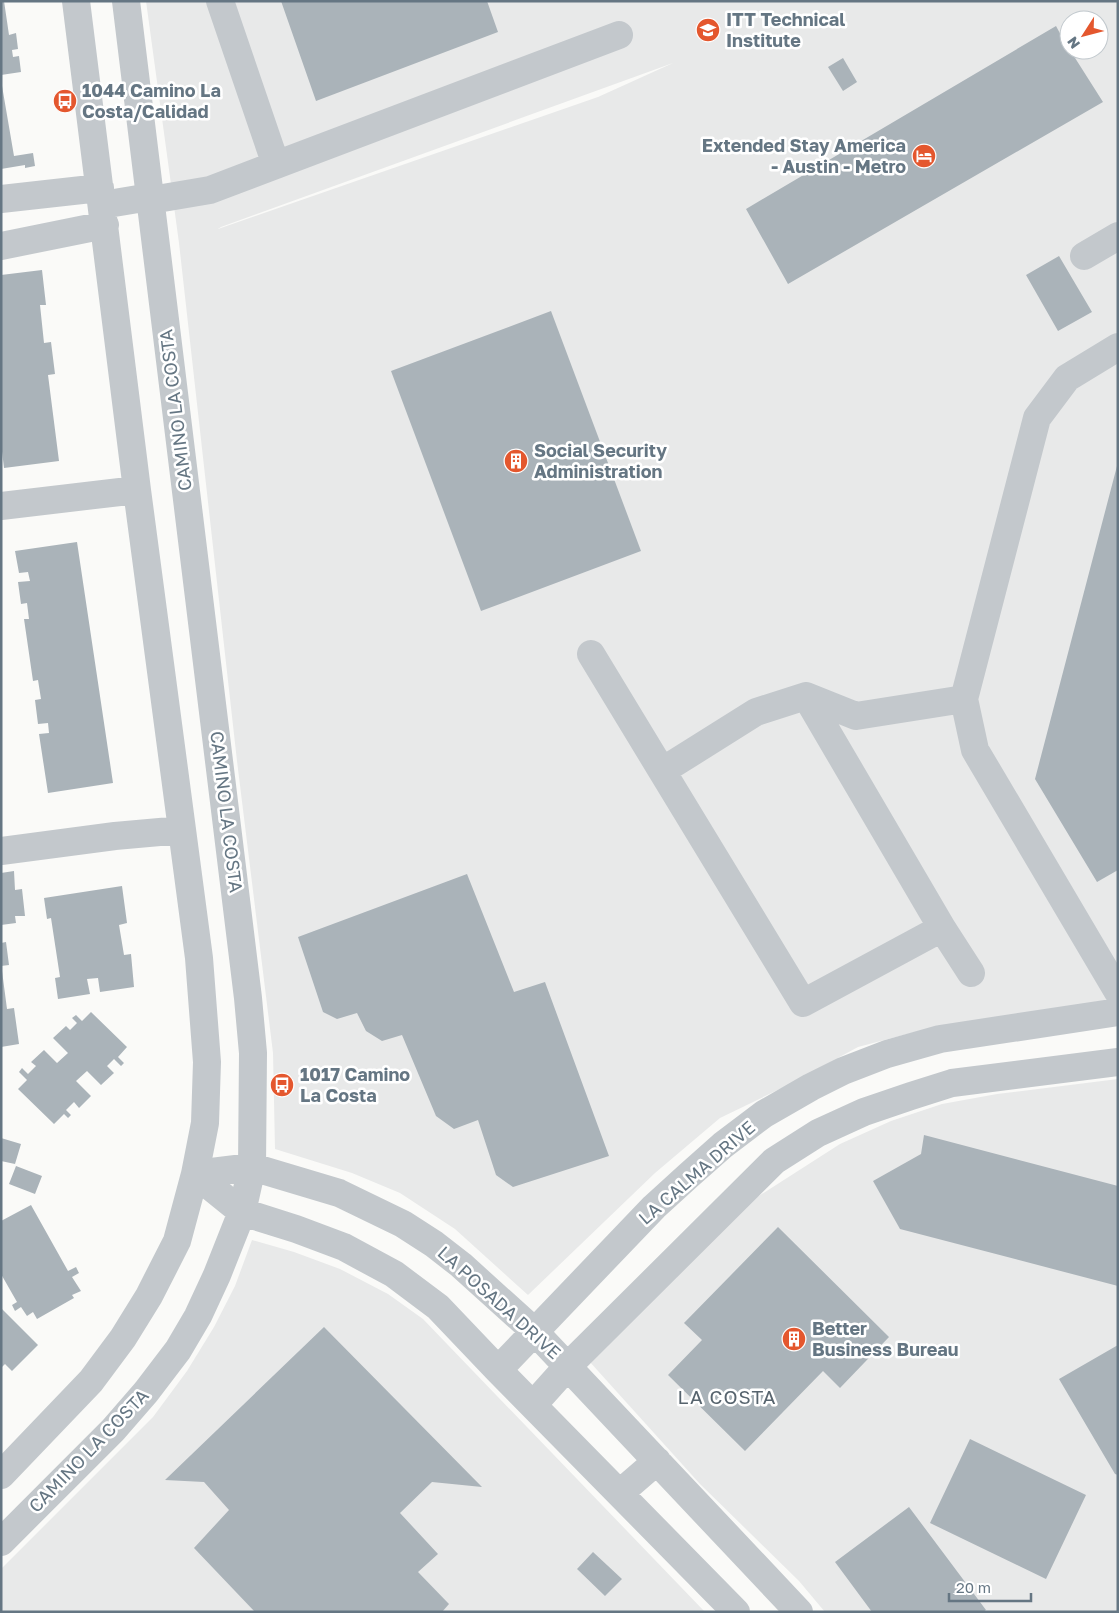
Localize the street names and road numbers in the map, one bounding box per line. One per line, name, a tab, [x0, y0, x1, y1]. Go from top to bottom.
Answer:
street label: CAMINO LA COSTA	[154, 328, 196, 492]
street label: CAMINO LA COSTA	[206, 730, 248, 894]
street label: LA CALMA DRIVE	[634, 1116, 759, 1229]
street label: LA POSADA DRIVE	[434, 1241, 566, 1363]
street label: CAMINO LA COSTA	[24, 1384, 153, 1516]

